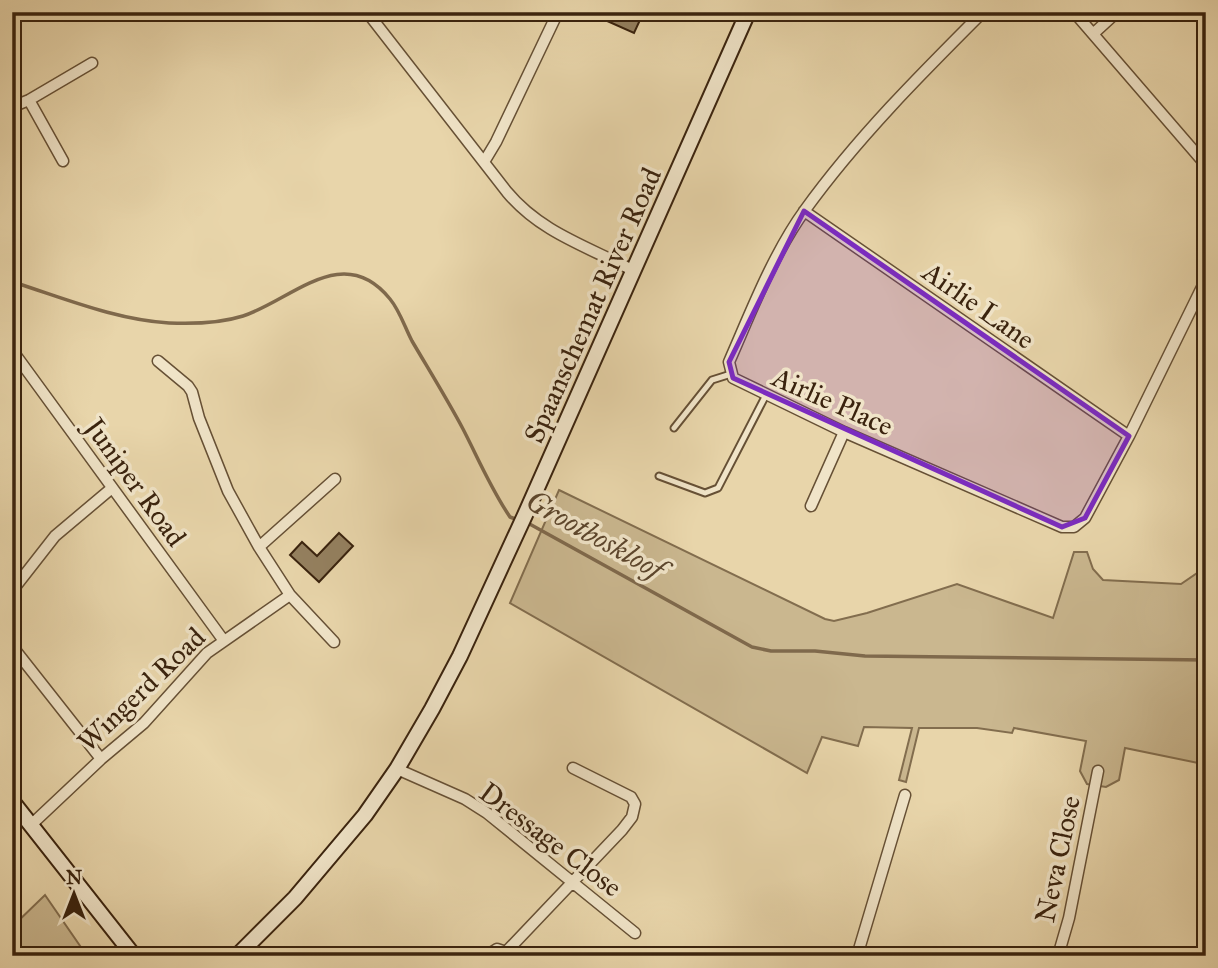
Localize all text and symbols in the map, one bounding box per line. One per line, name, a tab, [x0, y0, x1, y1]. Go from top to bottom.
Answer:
street label: Spaanschemat River Road	[516, 162, 669, 448]
street label: Airlie Lane	[915, 253, 1042, 357]
street label: Airlie Place	[766, 359, 899, 444]
street label: Juniper Road	[75, 409, 194, 553]
water label: Grootboskloof	[520, 482, 677, 592]
street label: Wingerd Road	[70, 620, 213, 759]
street label: Dressage Close	[472, 774, 629, 904]
street label: Neva Close	[1027, 792, 1088, 926]
north arrow	[38, 860, 108, 930]
text: N	[66, 866, 82, 889]

